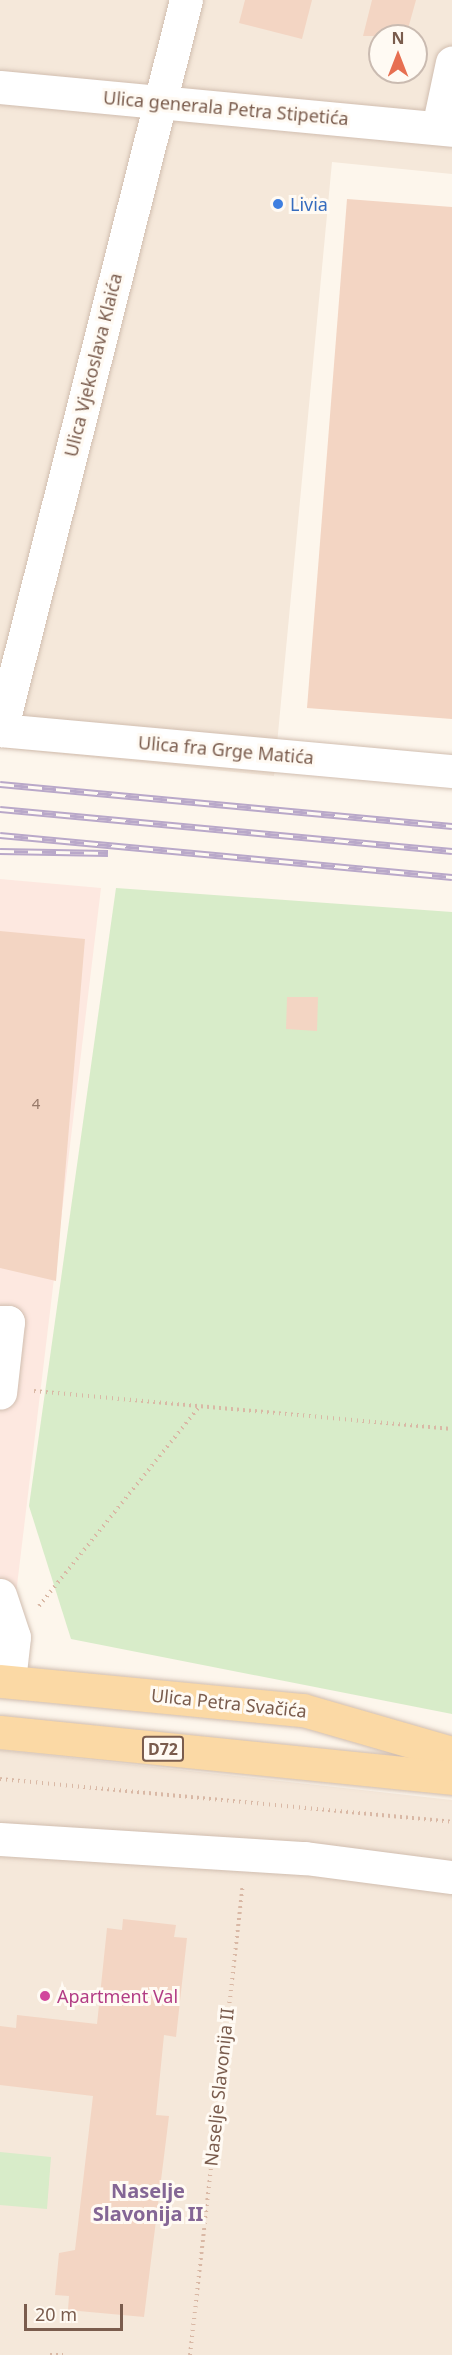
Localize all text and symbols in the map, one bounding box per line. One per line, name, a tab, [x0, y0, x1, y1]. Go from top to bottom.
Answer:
north arrow	[368, 24, 428, 84]
text: N	[391, 27, 405, 49]
street label: Ulica generala Petra Stipetića	[102, 87, 350, 129]
place label: Livia	[290, 193, 328, 215]
marker: Livia	[271, 197, 285, 211]
street label: Ulica Vjekoslava Klaića	[60, 271, 126, 459]
street label: Ulica fra Grge Matića	[137, 732, 315, 768]
house number: 4	[32, 1095, 40, 1113]
street label: Ulica Petra Svačića	[150, 1684, 308, 1722]
road number: D72	[140, 1736, 186, 1762]
place label: Apartment Val	[57, 1985, 178, 2007]
marker: Apartment Val	[38, 1989, 52, 2003]
street label: Naselje Slavonija II	[200, 2007, 238, 2167]
district label: Naselje Slavonija II	[93, 2179, 203, 2226]
scale bar	[27, 2292, 126, 2330]
text: 20 m	[35, 2302, 77, 2326]

